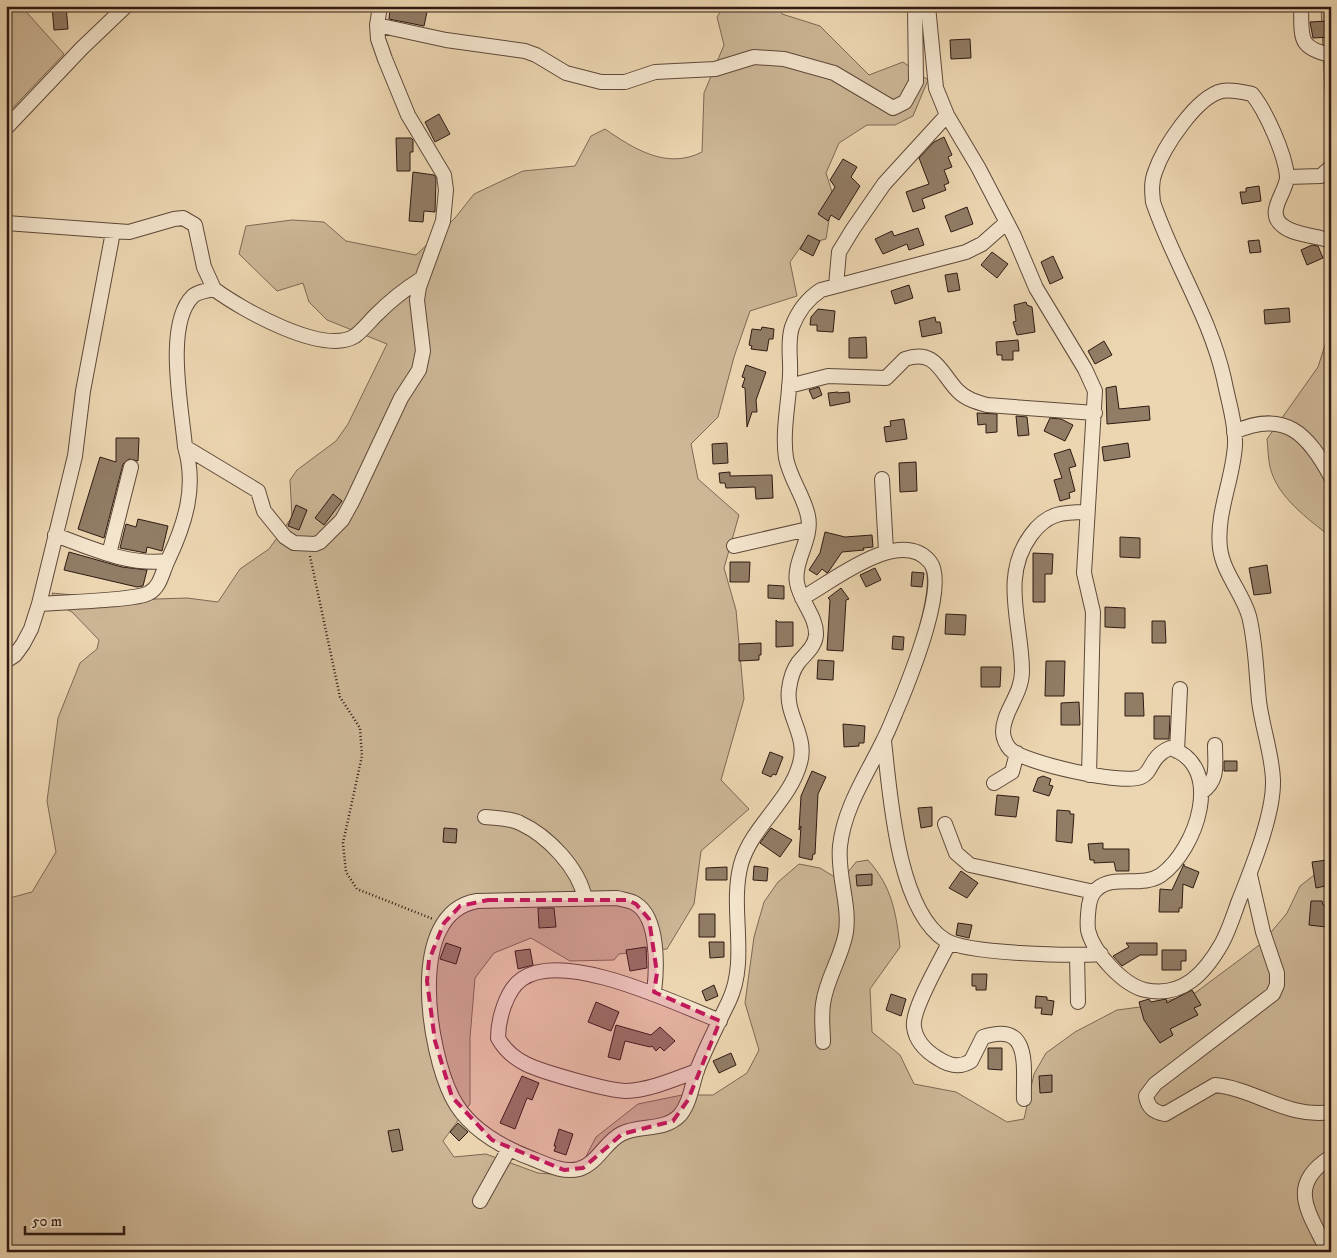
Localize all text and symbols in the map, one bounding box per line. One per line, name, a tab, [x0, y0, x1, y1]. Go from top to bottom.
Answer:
scale bar	[25, 1203, 124, 1235]
text: 50 m	[32, 1212, 62, 1231]

